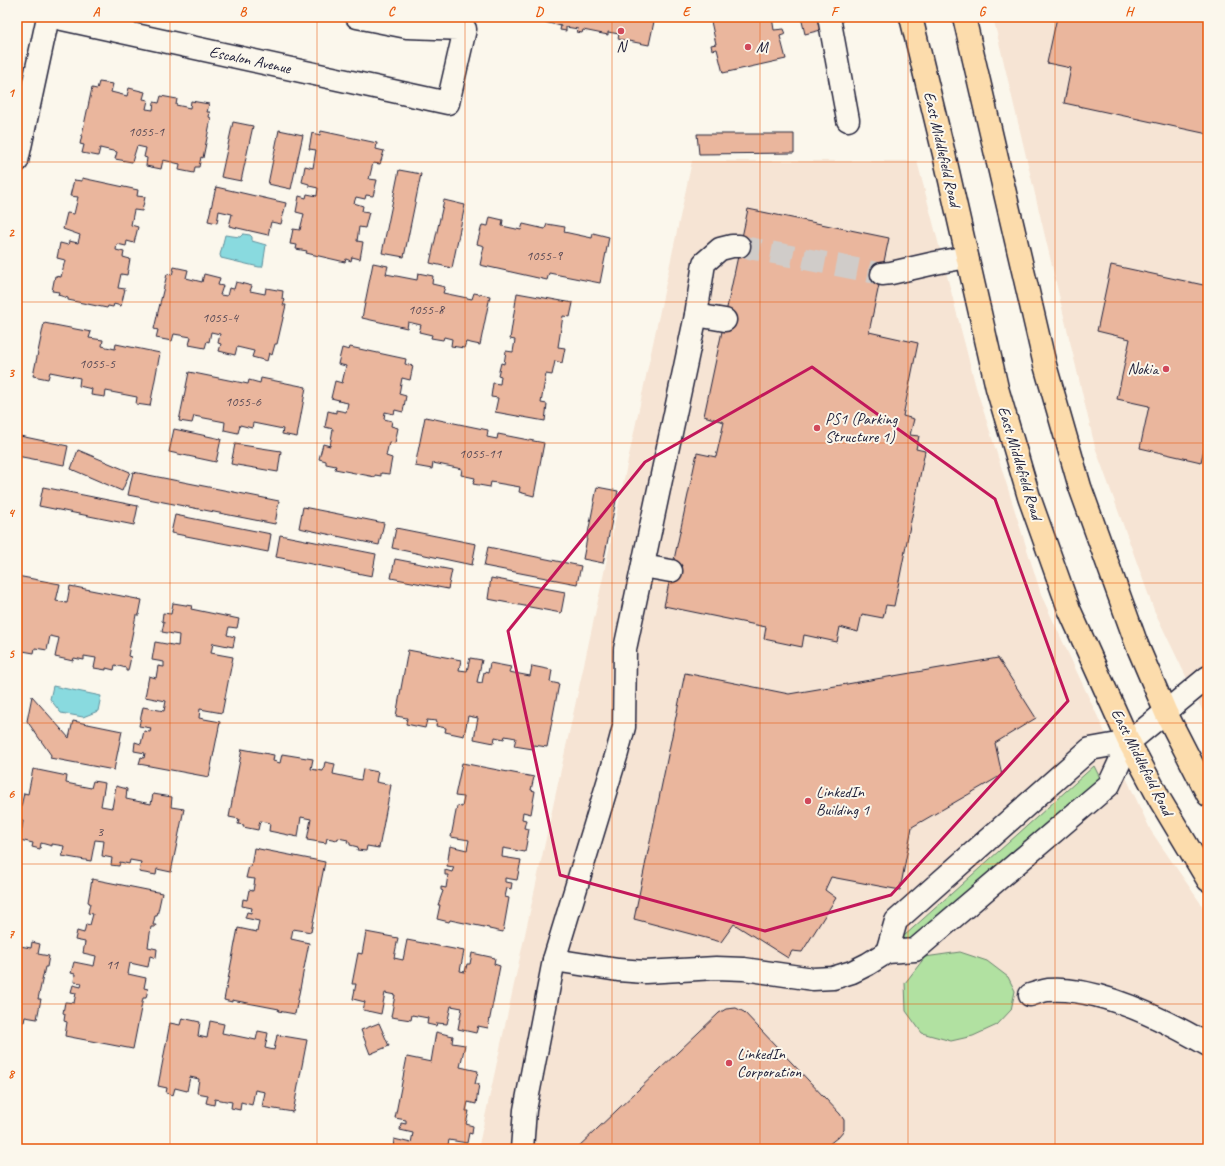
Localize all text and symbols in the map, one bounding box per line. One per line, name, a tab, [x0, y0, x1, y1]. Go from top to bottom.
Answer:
text: A	[93, 4, 101, 20]
text: B	[240, 4, 248, 20]
text: C	[388, 4, 396, 20]
text: D	[535, 4, 544, 20]
text: E	[683, 4, 692, 20]
text: F	[831, 4, 840, 20]
text: G	[979, 4, 987, 20]
text: H	[1125, 4, 1135, 20]
marker: N	[616, 26, 626, 36]
place label: N	[616, 37, 628, 57]
place label: M	[756, 37, 769, 57]
street label: Escalon Avenue	[207, 42, 294, 79]
marker: M	[743, 42, 753, 52]
text: 1	[8, 85, 16, 101]
street label: East Middlefield Road	[919, 90, 966, 211]
house number: 1055-1	[128, 123, 165, 140]
text: 2	[8, 225, 15, 241]
house number: 1055-9	[526, 247, 564, 264]
house number: 1055-8	[408, 301, 446, 318]
house number: 1055-4	[202, 309, 240, 326]
house number: 1055-5	[79, 355, 116, 372]
place label: Nokia	[1127, 359, 1159, 379]
marker: Nokia	[1161, 364, 1171, 374]
text: 3	[8, 365, 15, 381]
house number: 1055-6	[225, 393, 262, 410]
street label: East Middlefield Road	[993, 404, 1048, 525]
place label: PS1 (Parking Structure 1)	[825, 409, 899, 447]
marker: PS1 (Parking Structure 1)	[812, 423, 822, 433]
house number: 1055-11	[459, 445, 502, 462]
text: 4	[8, 505, 16, 521]
text: 5	[8, 646, 15, 662]
street label: East Middlefield Road	[1106, 705, 1179, 821]
place label: LinkedIn Building 1	[816, 782, 870, 820]
text: 6	[8, 786, 15, 802]
marker: LinkedIn Building 1	[803, 796, 813, 806]
house number: 3	[97, 823, 105, 840]
text: 7	[8, 926, 15, 942]
house number: 11	[106, 956, 119, 973]
place label: LinkedIn Corporation	[737, 1044, 802, 1082]
marker: LinkedIn Corporation	[724, 1058, 734, 1068]
text: 8	[8, 1066, 16, 1082]

